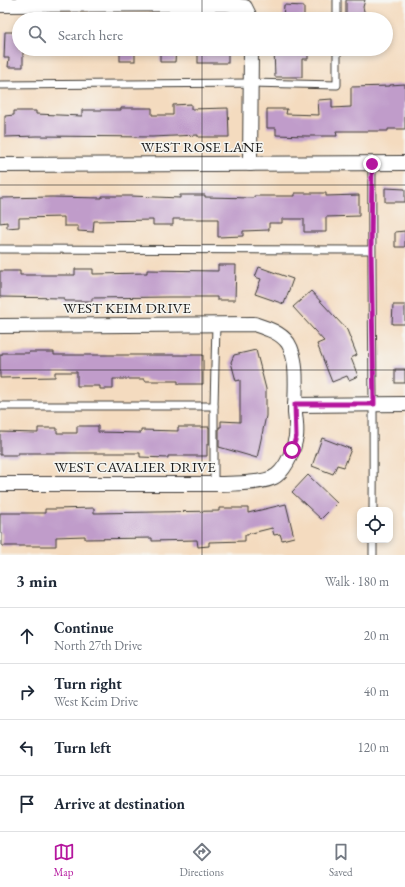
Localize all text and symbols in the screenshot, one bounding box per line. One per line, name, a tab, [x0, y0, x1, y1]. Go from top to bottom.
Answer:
search box	[12, 12, 393, 56]
icon: search	[26, 23, 48, 45]
text: Search here	[58, 25, 123, 44]
street label: WEST ROSE LANE	[141, 137, 264, 156]
route end	[363, 155, 381, 173]
street label: WEST KEIM DRIVE	[63, 298, 192, 317]
route start	[283, 441, 301, 459]
street label: WEST CAVALIER DRIVE	[54, 457, 216, 476]
map controls	[357, 507, 393, 543]
button: locate	[357, 507, 393, 543]
text: 3 min	[16, 570, 57, 592]
text: Walk · 180 m	[325, 573, 389, 590]
text: Continue	[54, 618, 114, 637]
icon: ahead	[16, 625, 38, 647]
text: 20 m	[364, 627, 389, 644]
text: North 27th Drive	[54, 637, 142, 654]
text: Turn right	[54, 674, 122, 693]
icon: right	[16, 681, 38, 703]
text: 40 m	[364, 683, 389, 700]
text: West Keim Drive	[54, 693, 138, 710]
icon: left	[16, 737, 38, 759]
text: Turn left	[54, 738, 111, 757]
text: 120 m	[358, 739, 389, 756]
icon: arrive	[16, 793, 38, 815]
text: Arrive at destination	[54, 794, 185, 813]
tab: Map	[53, 841, 75, 879]
tab: Directions	[180, 841, 224, 879]
tab: Saved	[329, 841, 352, 879]

